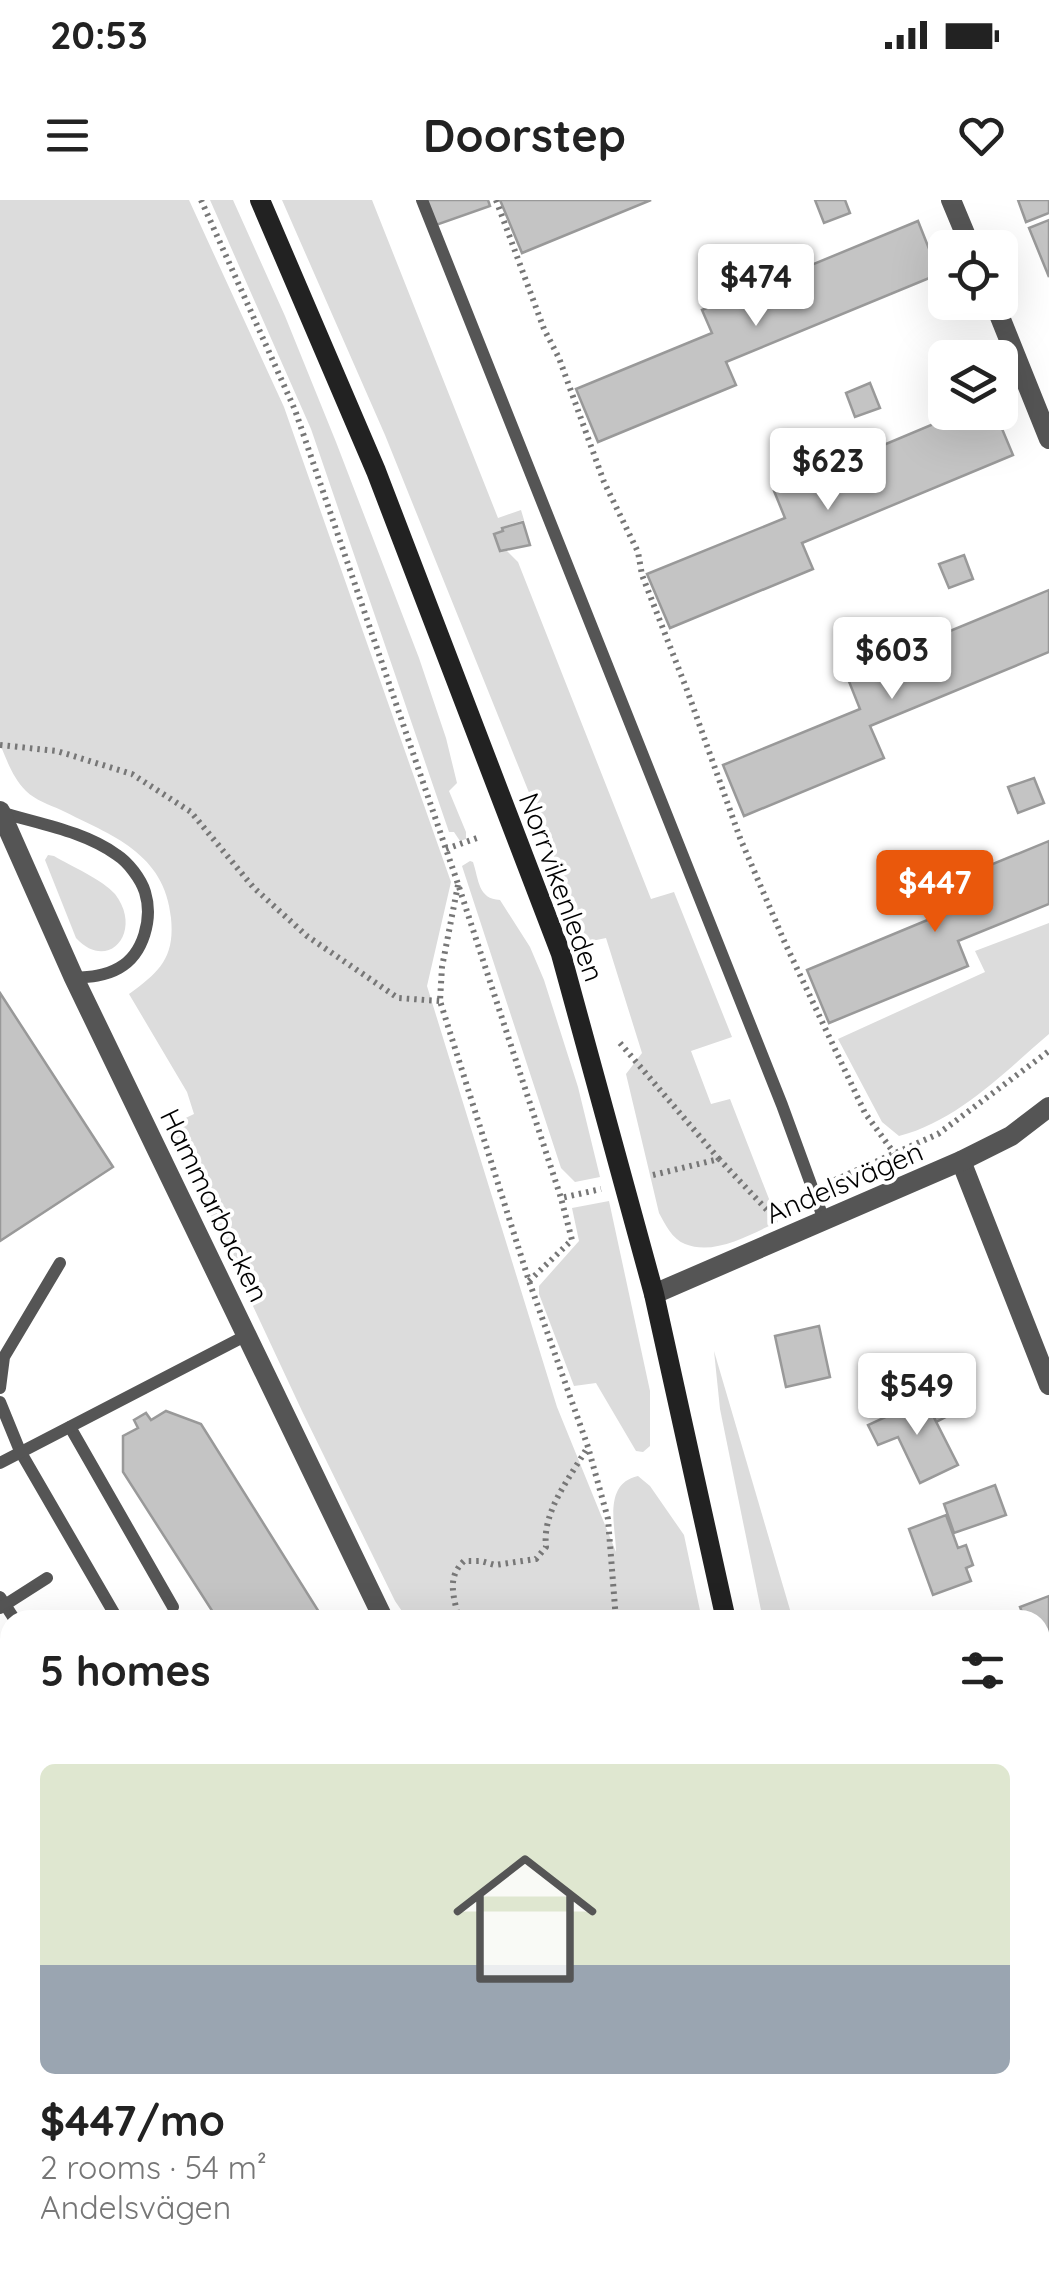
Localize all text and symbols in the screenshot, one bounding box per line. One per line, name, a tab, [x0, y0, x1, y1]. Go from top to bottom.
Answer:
text: 20:53	[50, 11, 148, 59]
text: Doorstep	[423, 107, 626, 163]
icon: menu	[40, 108, 95, 163]
icon: heart	[954, 108, 1009, 163]
map controls	[928, 230, 1018, 430]
button: locate	[928, 230, 1018, 320]
pin: $474	[697, 244, 815, 329]
text: $474	[720, 256, 792, 296]
button: layers	[928, 340, 1018, 430]
pin: $623	[769, 428, 887, 513]
text: $623	[792, 440, 864, 480]
pin: $603	[833, 617, 951, 702]
text: $603	[855, 629, 929, 669]
street label: Norrvikenleden	[512, 788, 612, 986]
pin: $447	[876, 850, 994, 935]
text: $447	[898, 862, 972, 902]
street label: Hammarbacken	[153, 1103, 277, 1307]
street label: Andelsvägen	[760, 1133, 928, 1231]
pin: $549	[858, 1353, 976, 1438]
text: $549	[880, 1365, 954, 1405]
icon: filters	[955, 1643, 1010, 1698]
text: 5 homes	[40, 1644, 211, 1697]
icon: home	[435, 1829, 615, 2009]
text: $447/mo	[40, 2094, 225, 2147]
text: 2 rooms · 54 m²	[40, 2147, 267, 2187]
text: Andelsvägen	[40, 2187, 231, 2227]

